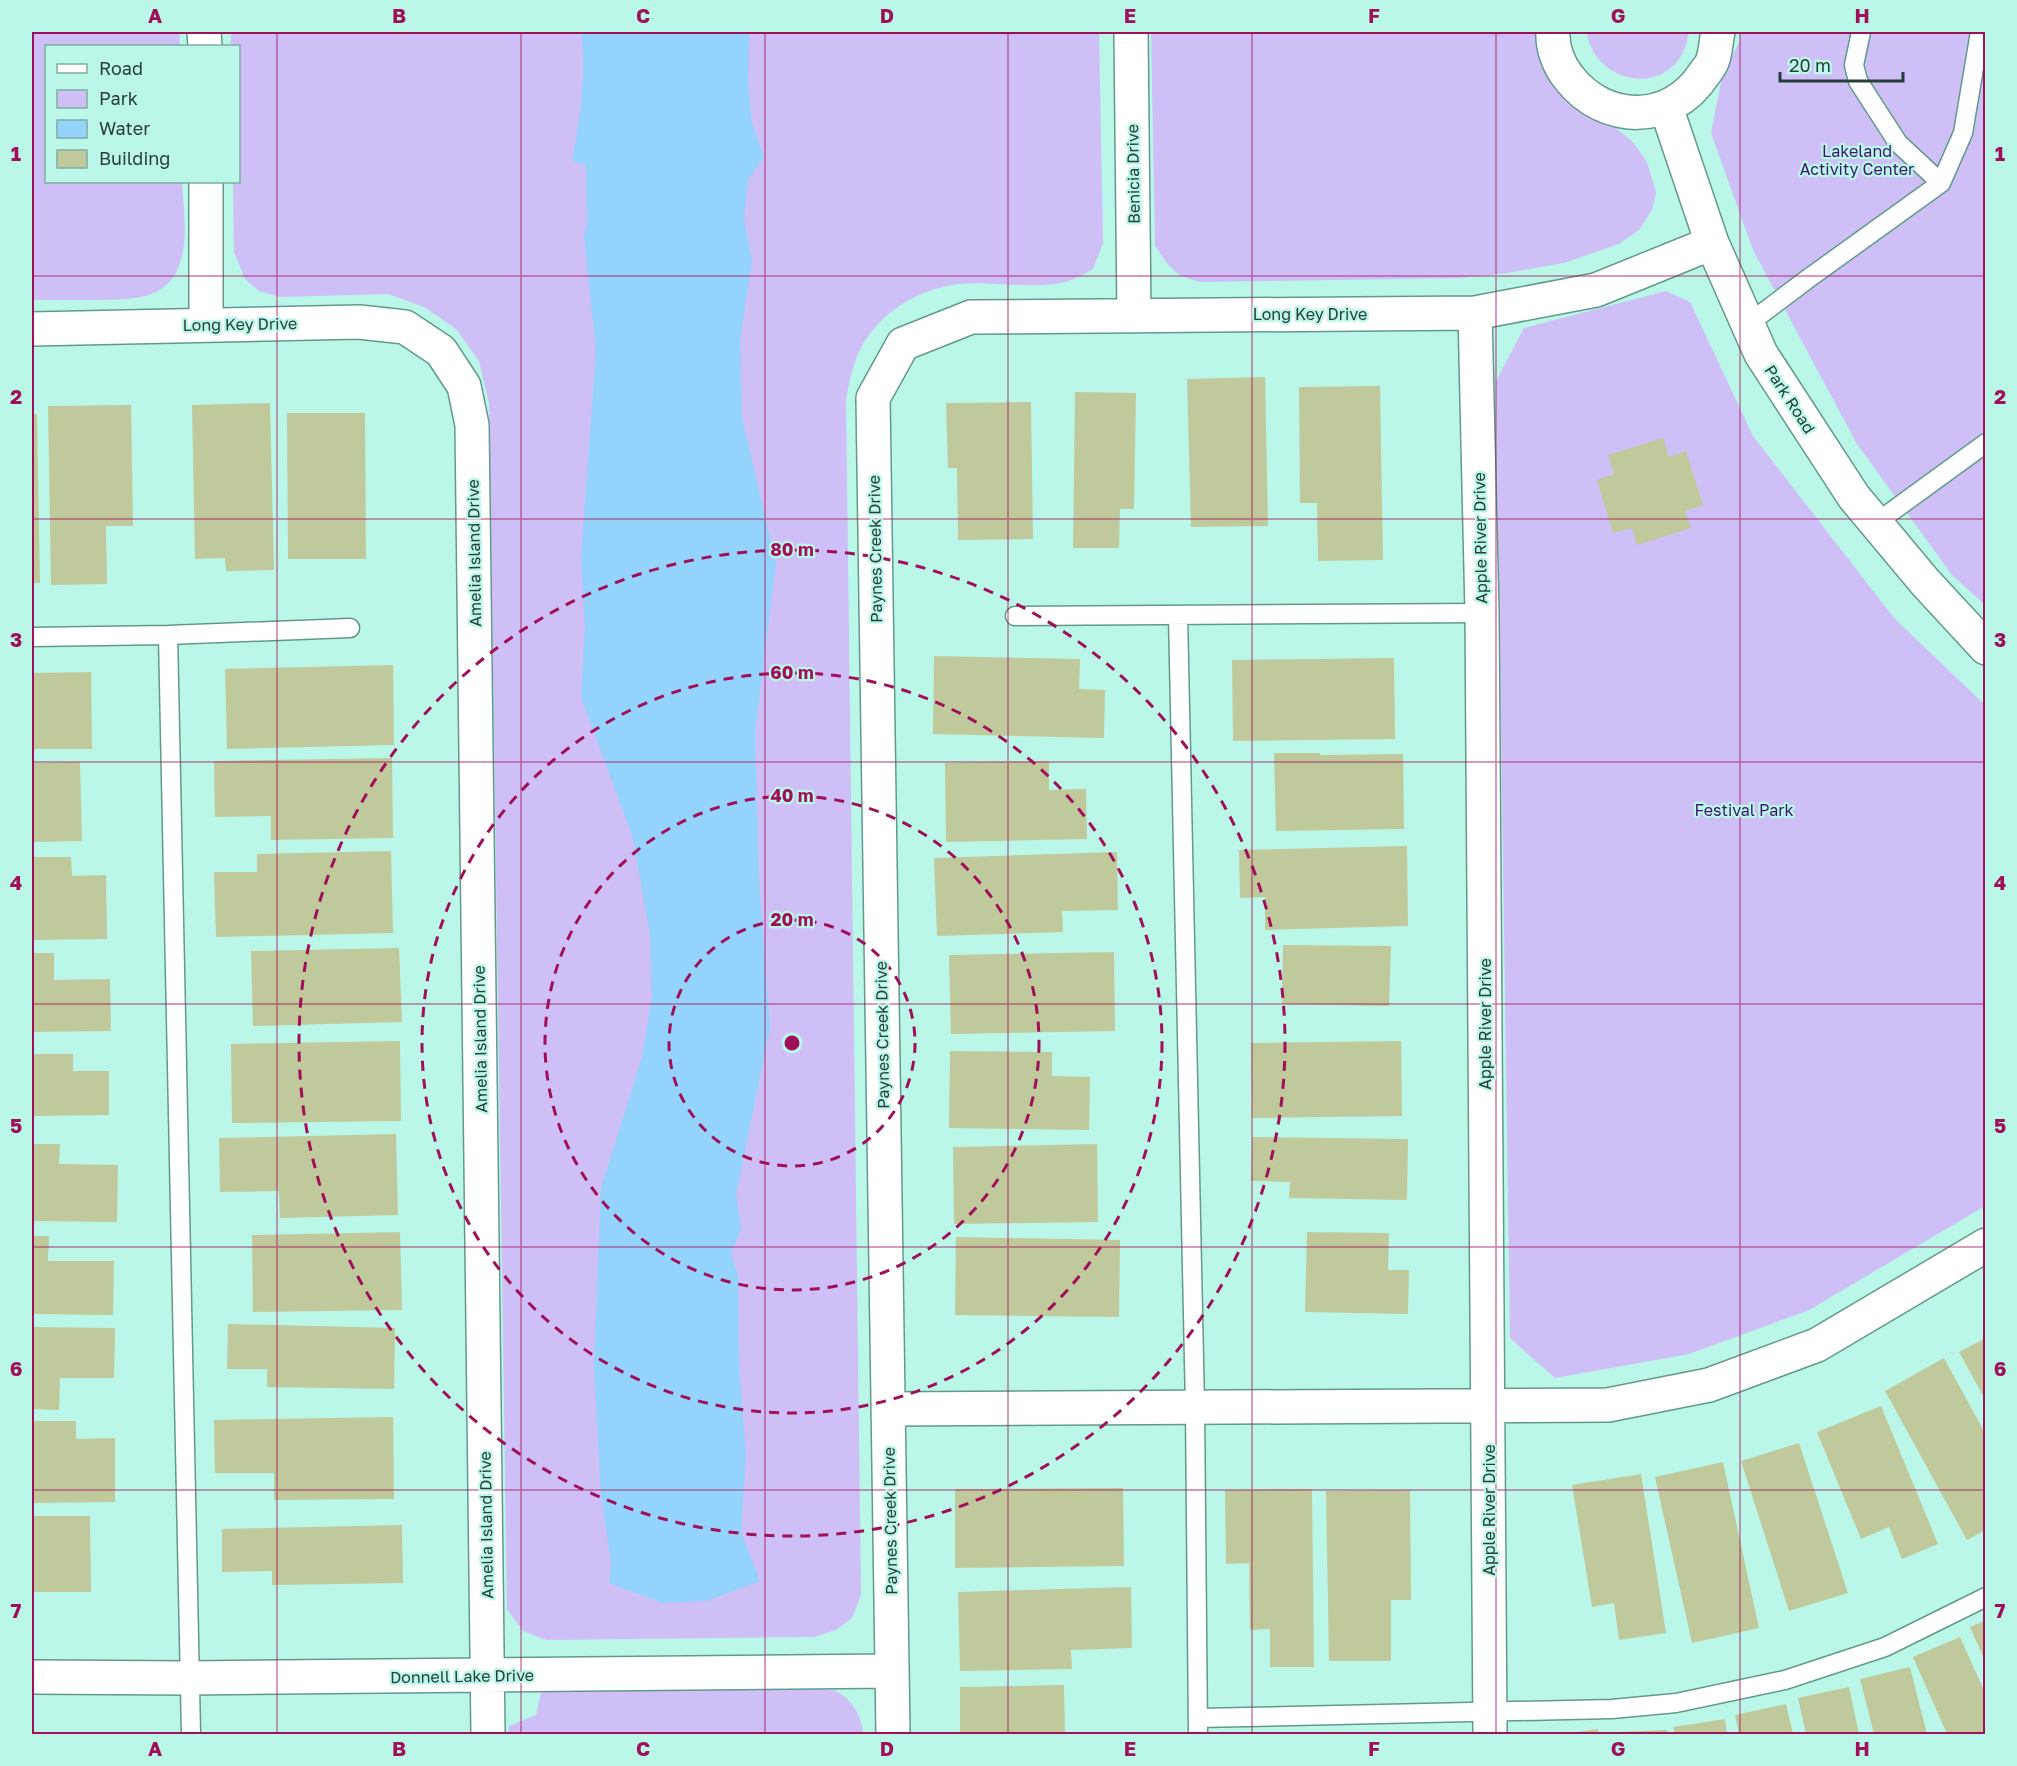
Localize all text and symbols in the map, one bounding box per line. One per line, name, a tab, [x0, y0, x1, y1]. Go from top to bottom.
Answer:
text: A	[148, 3, 162, 27]
text: B	[392, 3, 406, 27]
text: C	[636, 3, 650, 27]
text: D	[880, 3, 894, 27]
text: E	[1124, 3, 1136, 27]
text: F	[1368, 3, 1380, 27]
text: G	[1611, 3, 1625, 27]
text: H	[1854, 3, 1870, 27]
legend	[45, 45, 240, 183]
scale bar	[1780, 45, 1903, 83]
text: 20 m	[1789, 54, 1831, 76]
text: Road	[99, 57, 143, 79]
text: Park	[99, 87, 138, 109]
text: Water	[99, 117, 150, 139]
street label: Benicia Drive	[1122, 124, 1144, 224]
text: 1	[11, 141, 21, 165]
park label: Lakeland Activity Center	[1800, 141, 1914, 179]
text: 1	[1995, 141, 2005, 165]
text: Building	[99, 147, 170, 169]
street label: Long Key Drive	[1253, 304, 1367, 324]
street label: Long Key Drive	[183, 313, 297, 335]
street label: Park Road	[1760, 361, 1820, 437]
text: 2	[10, 384, 22, 408]
text: 2	[1994, 384, 2006, 408]
street label: Apple River Drive	[1469, 472, 1491, 604]
street label: Paynes Creek Drive	[864, 475, 886, 623]
street label: Amelia Island Drive	[463, 479, 485, 627]
text: 80 m	[770, 538, 814, 560]
text: 3	[10, 627, 22, 651]
text: 3	[1994, 627, 2006, 651]
text: 60 m	[770, 661, 814, 683]
text: 40 m	[770, 784, 814, 806]
park label: Festival Park	[1694, 800, 1794, 820]
text: 4	[10, 870, 22, 894]
text: 4	[1994, 870, 2006, 894]
text: 20 m	[771, 908, 813, 930]
street label: Apple River Drive	[1475, 958, 1495, 1090]
street label: Paynes Creek Drive	[871, 961, 893, 1109]
street label: Amelia Island Drive	[469, 965, 491, 1113]
centre of rings	[782, 1033, 802, 1053]
text: 5	[10, 1113, 22, 1137]
text: 5	[1994, 1113, 2006, 1137]
text: 6	[10, 1356, 22, 1380]
text: 6	[1994, 1356, 2006, 1380]
street label: Apple River Drive	[1479, 1444, 1499, 1576]
street label: Paynes Creek Drive	[879, 1447, 901, 1595]
street label: Amelia Island Drive	[475, 1451, 497, 1599]
text: 7	[11, 1598, 22, 1622]
text: 7	[1995, 1598, 2006, 1622]
street label: Donnell Lake Drive	[390, 1665, 534, 1687]
text: A	[148, 1736, 162, 1760]
text: B	[392, 1736, 406, 1760]
text: C	[636, 1736, 650, 1760]
text: D	[880, 1736, 894, 1760]
text: E	[1124, 1736, 1136, 1760]
text: F	[1368, 1736, 1380, 1760]
text: G	[1611, 1736, 1625, 1760]
text: H	[1854, 1736, 1870, 1760]

